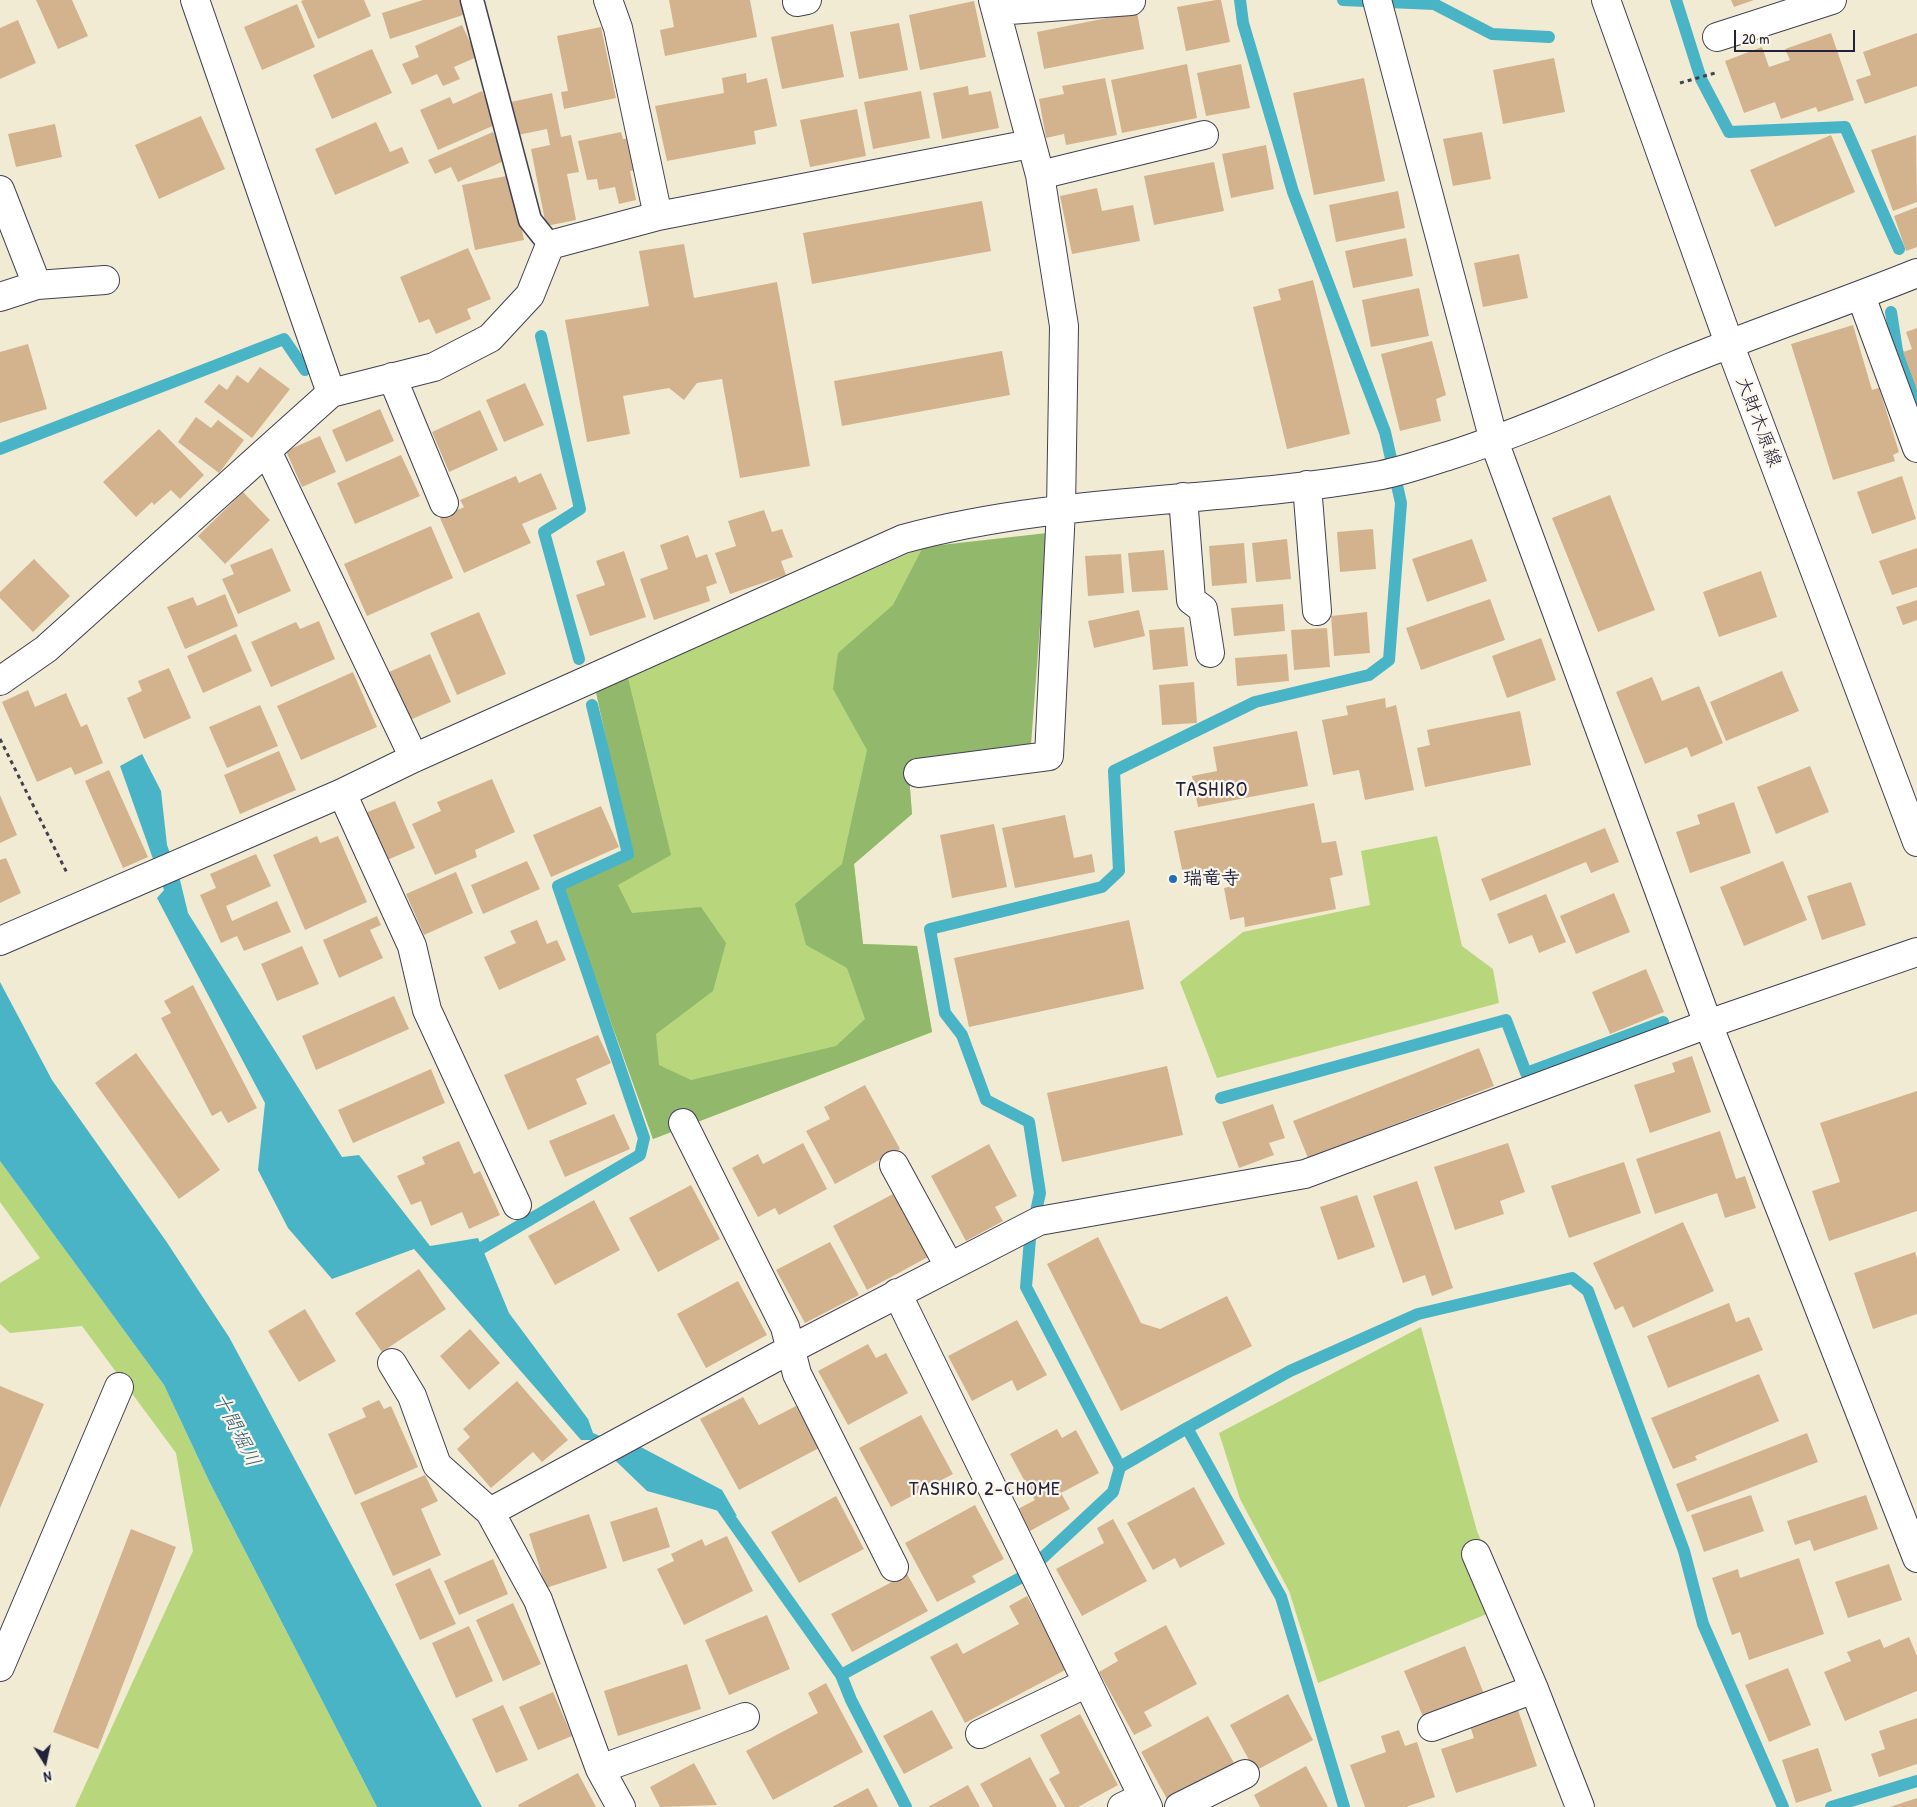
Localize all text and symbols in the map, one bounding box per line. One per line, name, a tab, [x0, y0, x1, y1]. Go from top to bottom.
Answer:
scale bar	[1737, 20, 1858, 52]
text: 20 m	[1742, 28, 1769, 49]
street label: 大財木原線	[1730, 374, 1786, 470]
district label: TASHIRO	[1175, 777, 1249, 803]
place label: 瑞竜寺	[1183, 868, 1240, 890]
marker: 瑞竜寺	[1167, 873, 1179, 885]
water label: 十間堀川	[207, 1389, 265, 1471]
district label: TASHIRO 2-CHOME	[907, 1478, 1063, 1502]
north arrow	[20, 1737, 70, 1787]
text: N	[42, 1767, 53, 1787]

